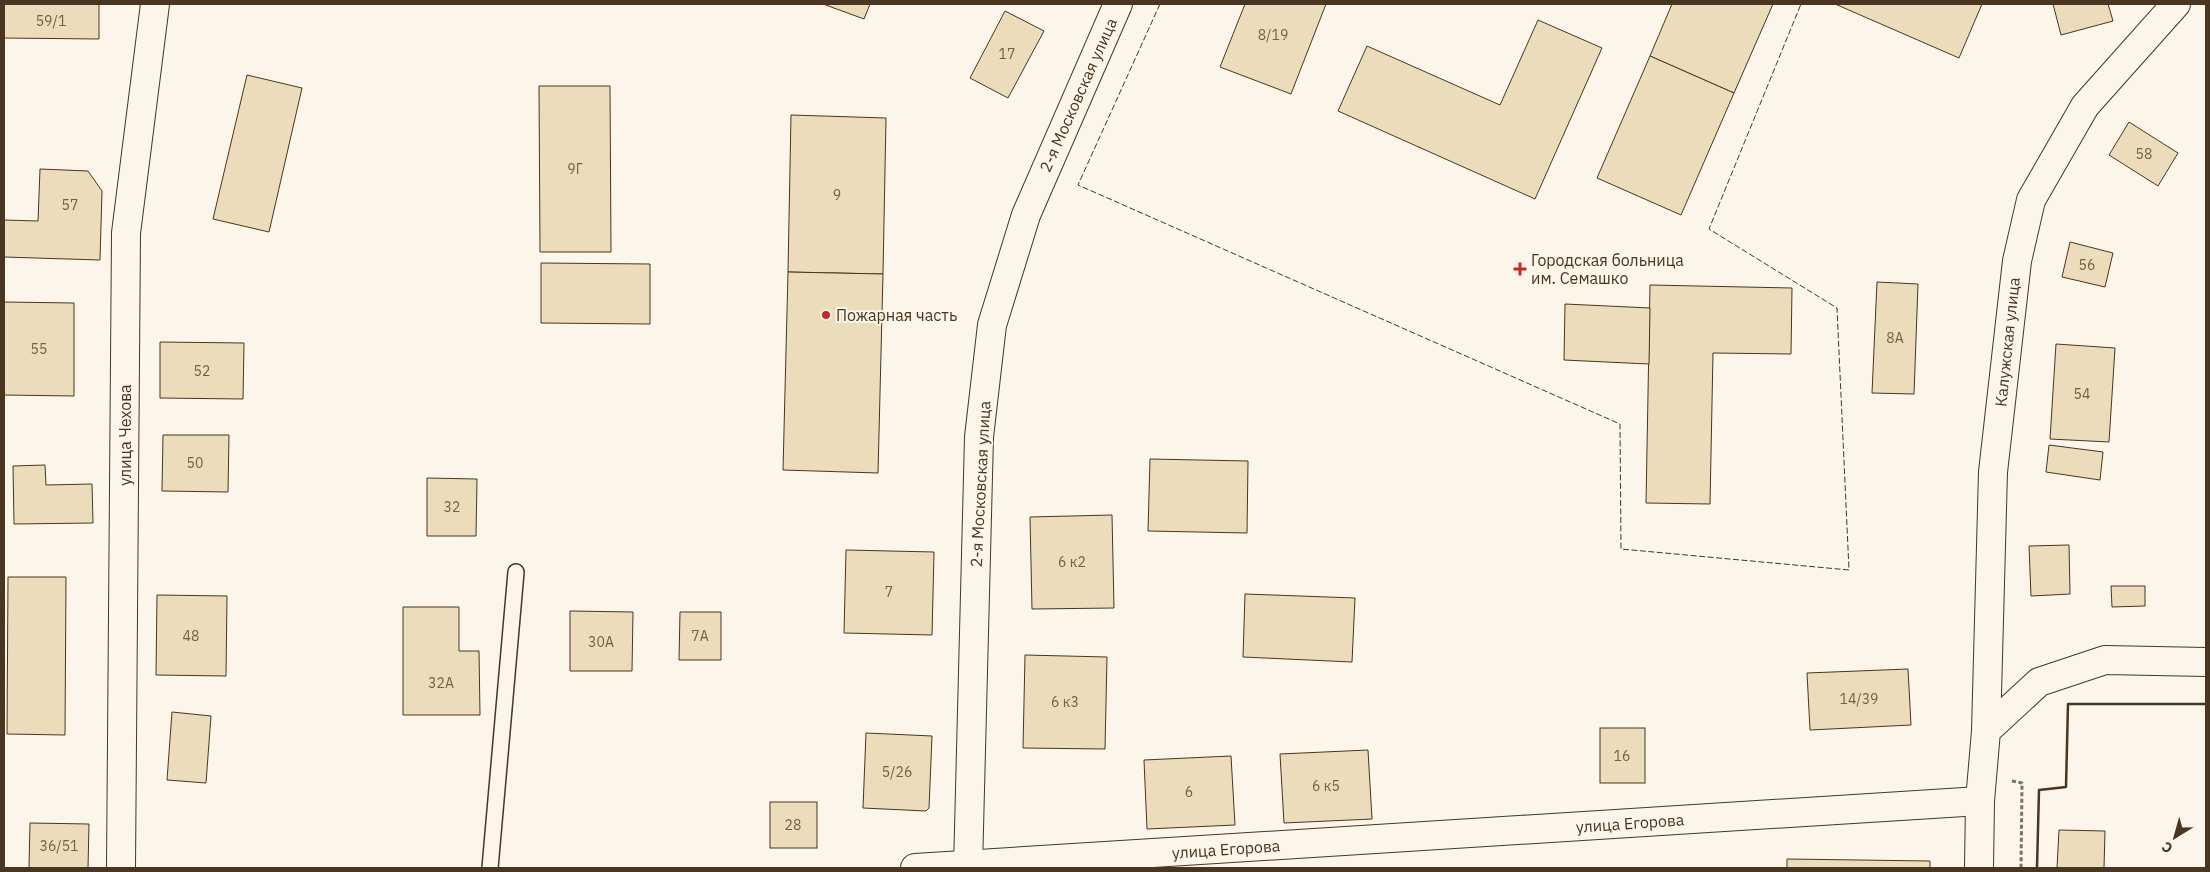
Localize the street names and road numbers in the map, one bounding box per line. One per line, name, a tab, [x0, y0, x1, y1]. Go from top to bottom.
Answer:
street label: 2-я Московская улица	[1035, 14, 1121, 175]
street label: Калужская улица	[1990, 276, 2024, 408]
street label: улица Чехова	[115, 384, 135, 486]
street label: 2-я Московская улица	[966, 400, 994, 568]
street label: улица Егорова	[1575, 809, 1685, 837]
street label: улица Егорова	[1171, 835, 1281, 863]

